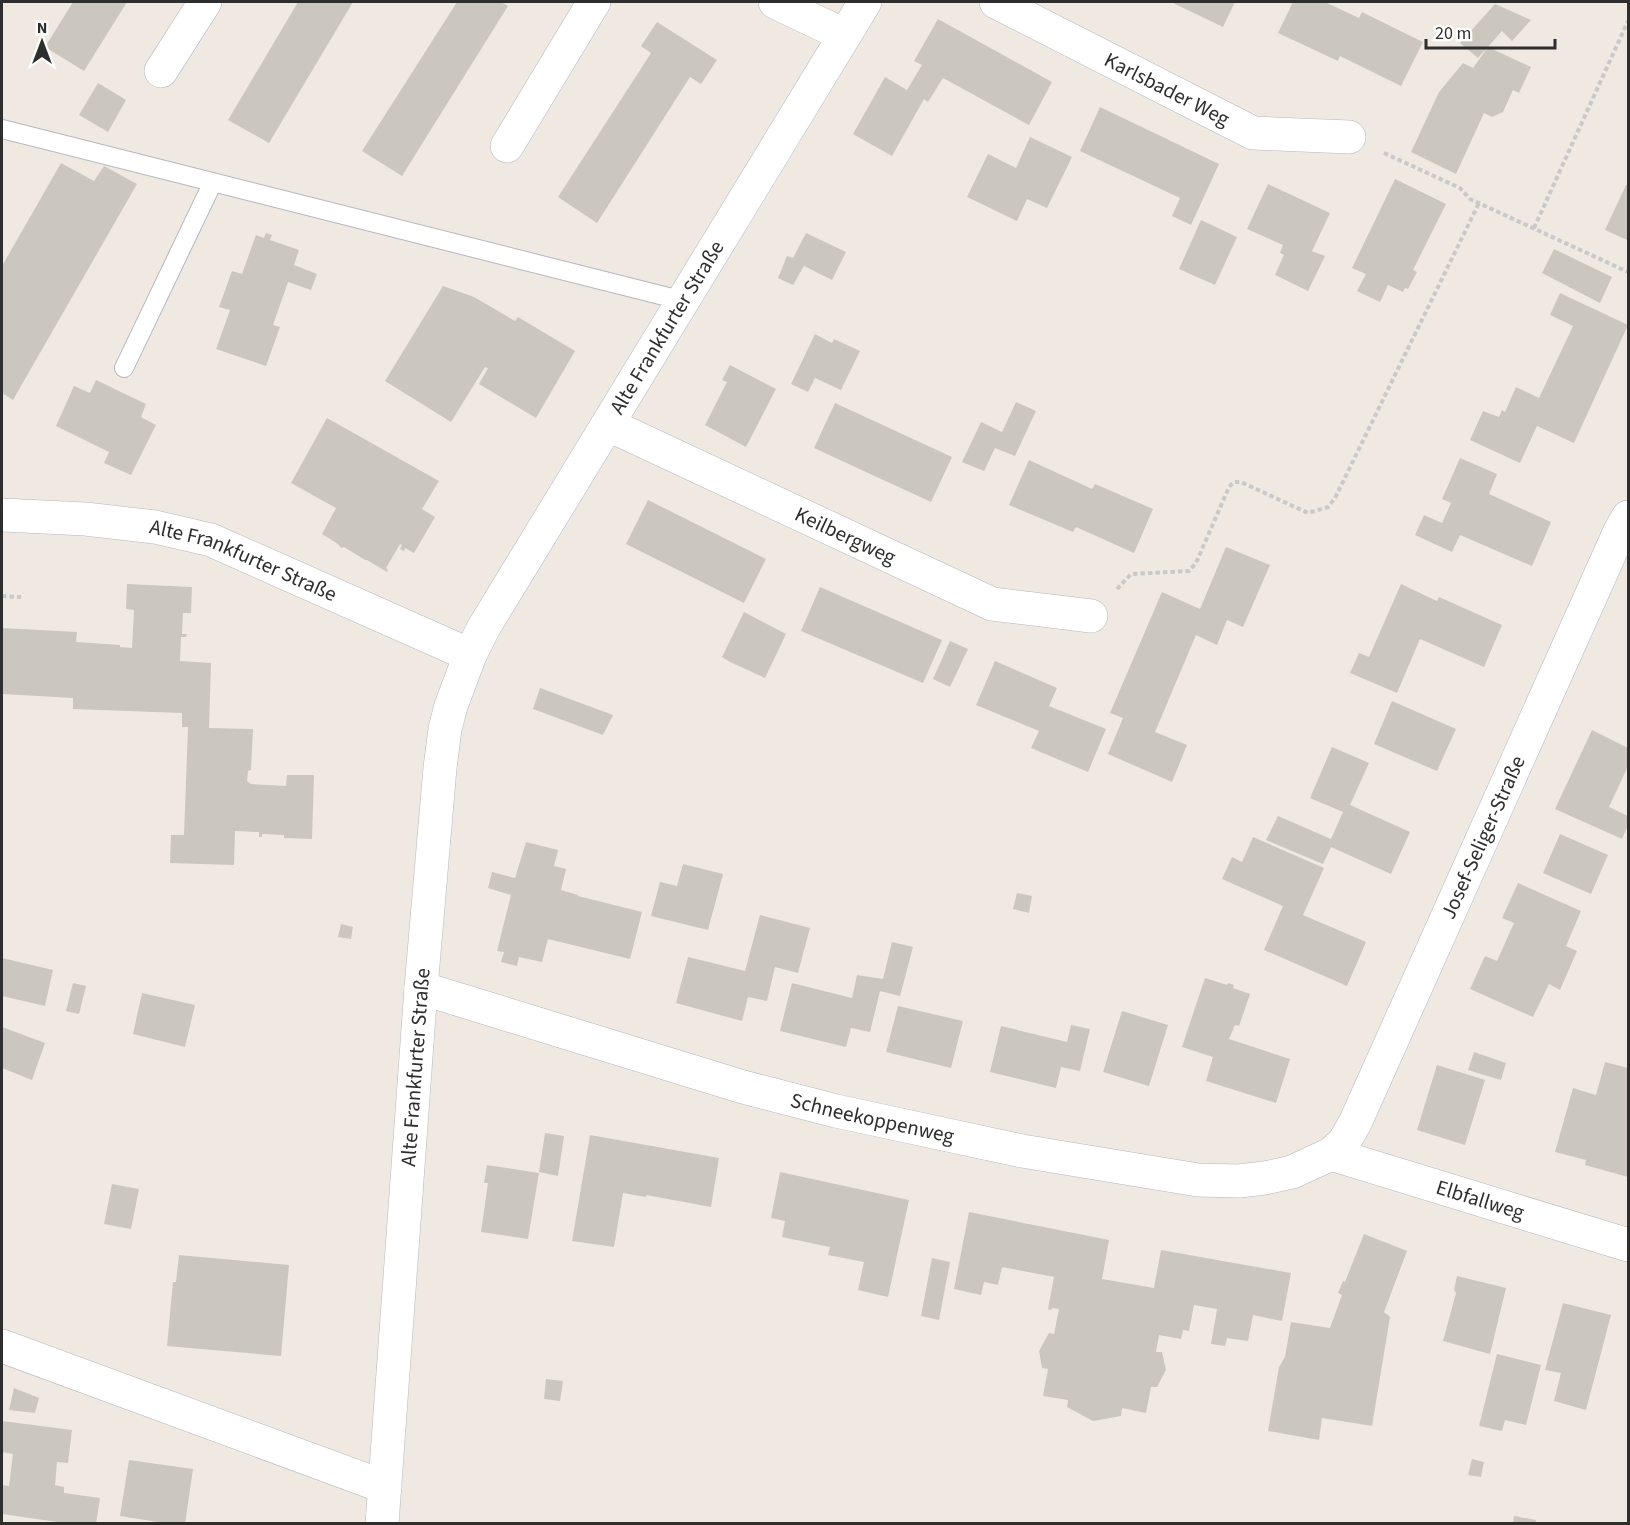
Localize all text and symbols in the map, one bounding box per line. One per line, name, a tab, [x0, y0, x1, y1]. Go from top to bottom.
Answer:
north arrow	[12, 12, 72, 72]
scale bar	[1426, 12, 1555, 50]
text: N	[37, 17, 47, 39]
text: 20 m	[1435, 21, 1471, 46]
street label: Karlsbader Weg	[1099, 45, 1235, 134]
street label: Alte Frankfurter Straße	[602, 235, 731, 420]
street label: Keilbergweg	[790, 499, 901, 572]
street label: Alte Frankfurter Straße	[147, 511, 342, 609]
street label: Josef-Seliger-Straße	[1433, 751, 1533, 924]
street label: Alte Frankfurter Straße	[393, 967, 438, 1167]
street label: Schneekoppenweg	[787, 1085, 957, 1151]
street label: Elbfallweg	[1432, 1172, 1528, 1227]

